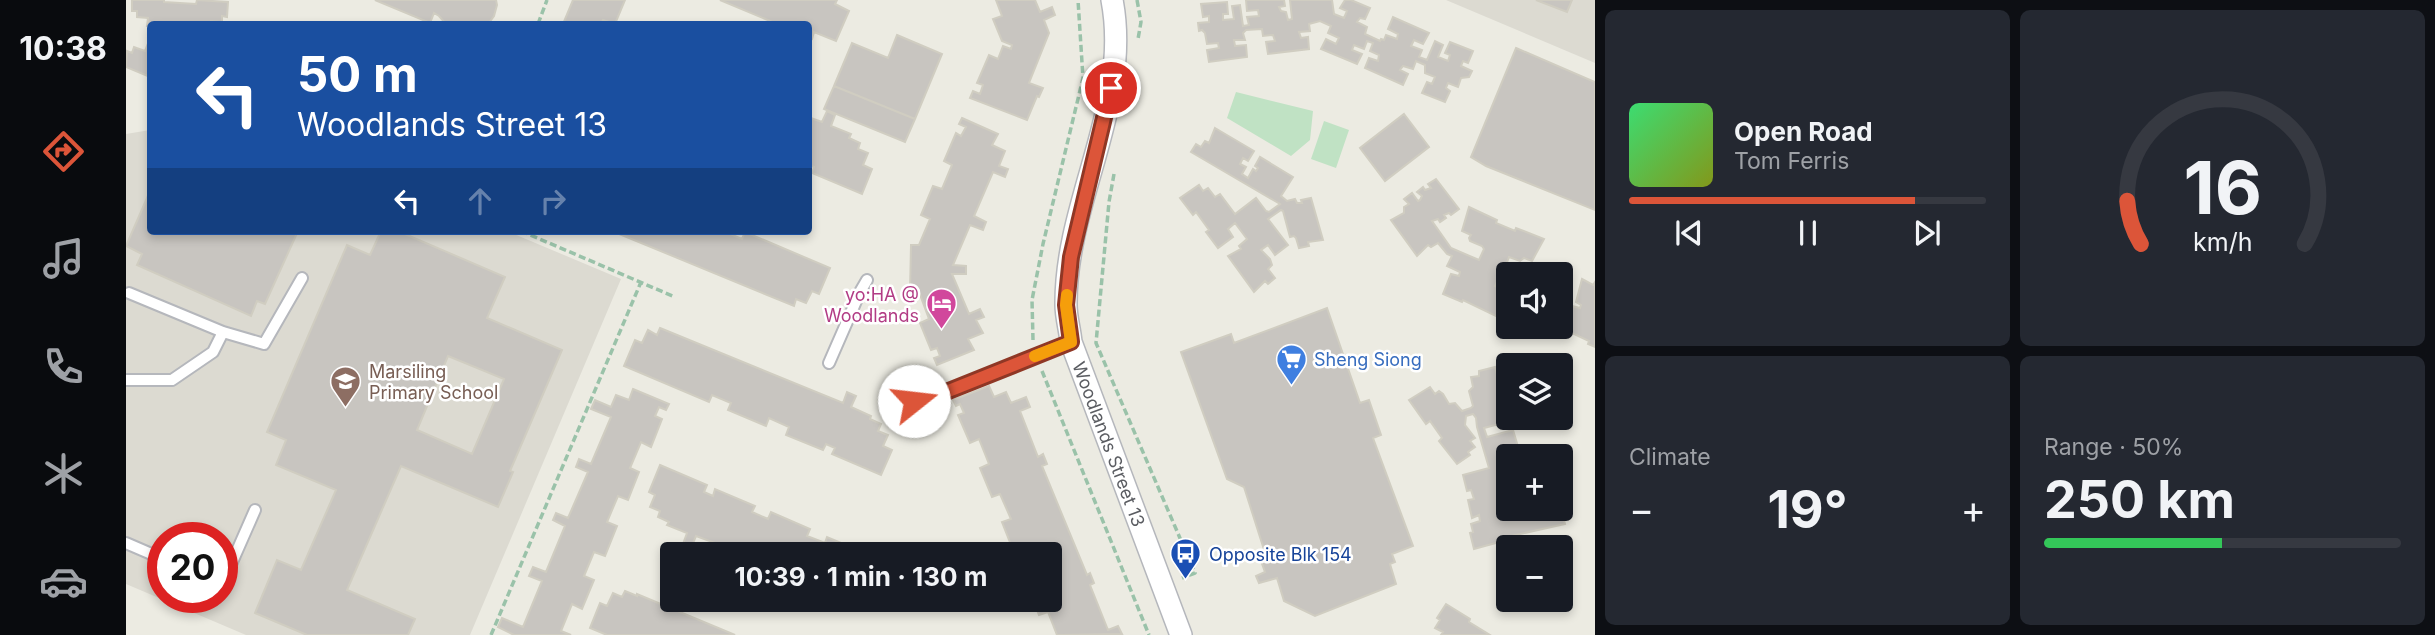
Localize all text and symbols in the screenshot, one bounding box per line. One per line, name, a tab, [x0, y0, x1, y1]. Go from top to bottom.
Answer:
text: 10:38	[19, 29, 107, 68]
text: 50 m	[297, 45, 418, 104]
icon: left	[182, 49, 273, 140]
pin	[1081, 58, 1141, 118]
icon: arrive	[1092, 69, 1130, 107]
text: Woodlands Street 13	[297, 105, 607, 144]
text: Open Road	[1734, 116, 1873, 147]
icon: directions	[39, 127, 88, 176]
text: 16	[2183, 143, 2262, 232]
text: Tom Ferris	[1734, 147, 1849, 175]
icon: left	[388, 182, 426, 220]
icon: ahead	[461, 182, 499, 220]
icon: right	[534, 182, 572, 220]
icon: previous	[1670, 214, 1708, 252]
icon: pause	[1789, 214, 1827, 252]
icon: next	[1908, 214, 1946, 252]
text: km/h	[2193, 227, 2252, 257]
icon: music	[39, 234, 88, 283]
map controls	[1496, 262, 1573, 612]
button: sound	[1496, 262, 1573, 339]
place label: yo:HA @ Woodlands	[824, 284, 919, 326]
hotel icon: yo:HA @ Woodlands	[925, 287, 959, 331]
icon: phone	[39, 342, 88, 391]
supermarket icon: Sheng Siong	[1274, 342, 1308, 386]
place label: Sheng Siong	[1314, 349, 1422, 370]
button: layers	[1496, 353, 1573, 430]
street label: Woodlands Street 13	[1069, 359, 1150, 529]
place label: Marsiling Primary School	[369, 361, 498, 403]
school or university icon: Marsiling Primary School	[329, 364, 363, 408]
position arrow	[877, 364, 951, 438]
text: Range · 50%	[2044, 433, 2183, 461]
text: Climate	[1629, 443, 1711, 471]
button: +	[1496, 444, 1573, 521]
icon: climate	[39, 449, 88, 498]
text: 250 km	[2044, 468, 2235, 531]
text: 19°	[1767, 478, 1848, 541]
text: −	[1629, 486, 1654, 532]
text: +	[1961, 486, 1986, 532]
speed limit sign: 20	[147, 522, 238, 613]
button: −	[1496, 535, 1573, 612]
bus stop icon: Opposite Blk 154	[1169, 537, 1203, 581]
place label: Opposite Blk 154	[1209, 544, 1352, 565]
icon: car	[39, 557, 88, 606]
text: 10:39 · 1 min · 130 m	[735, 561, 987, 592]

